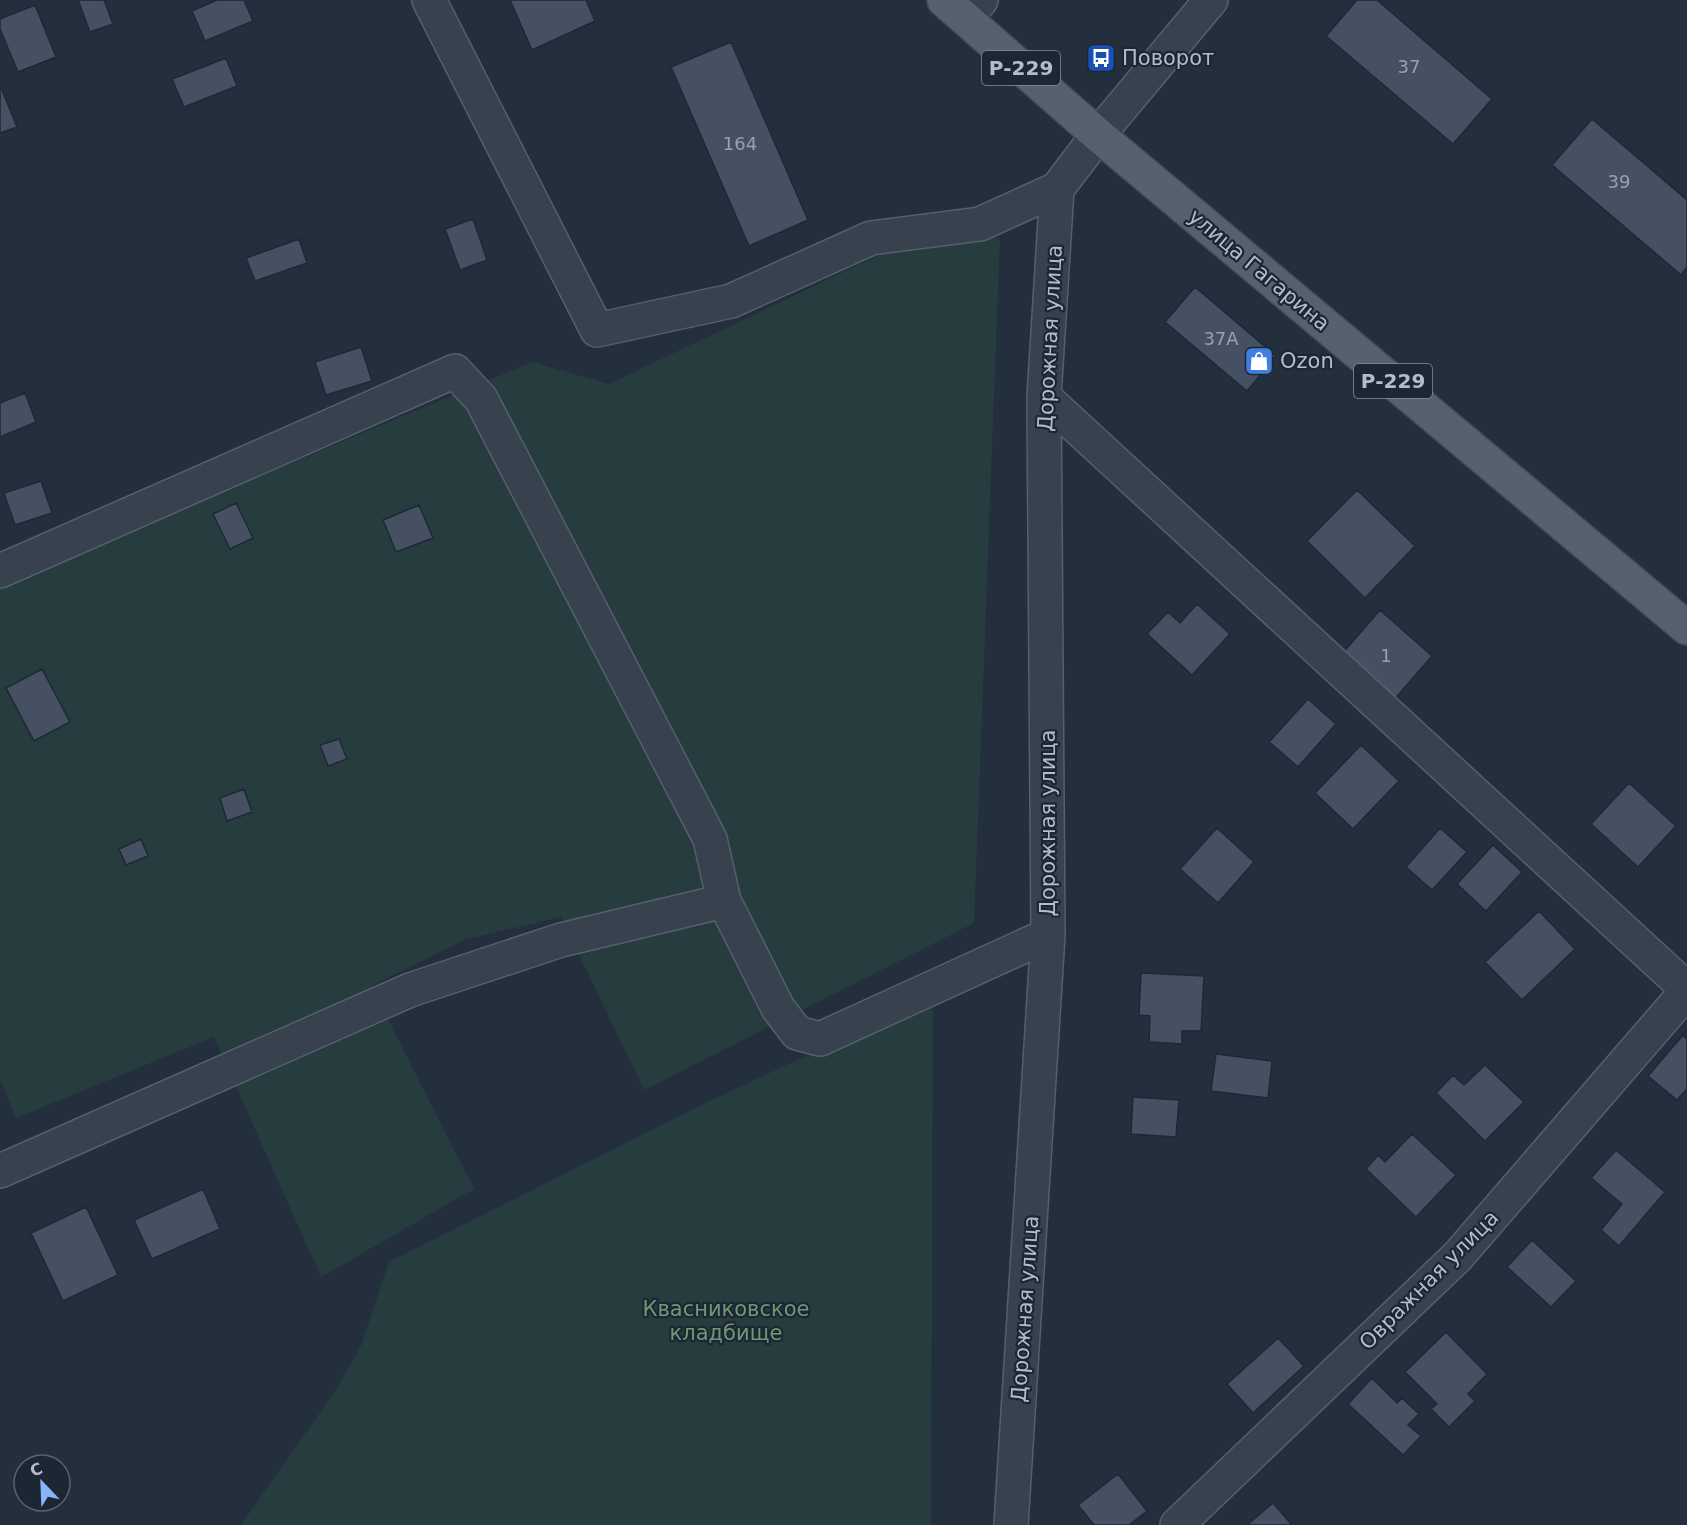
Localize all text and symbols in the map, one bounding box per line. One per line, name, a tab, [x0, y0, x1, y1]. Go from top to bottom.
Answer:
bus stop icon: Поворот	[1085, 42, 1117, 74]
place label: Поворот	[1122, 46, 1214, 70]
road number: Р-229	[982, 51, 1060, 85]
house number: 37	[1398, 56, 1420, 77]
house number: 164	[723, 133, 757, 154]
house number: 39	[1608, 171, 1630, 192]
street label: улица Гагарина	[1184, 204, 1334, 336]
street label: Дорожная улица	[1033, 244, 1067, 432]
house number: 37А	[1203, 328, 1239, 349]
shop icon: Ozon	[1243, 345, 1275, 377]
place label: Ozon	[1280, 349, 1334, 373]
road number: Р-229	[1354, 364, 1432, 398]
house number: 1	[1380, 645, 1392, 666]
street label: Дорожная улица	[1036, 730, 1060, 916]
street label: Овражная улица	[1355, 1206, 1503, 1354]
street label: Дорожная улица	[1007, 1215, 1043, 1403]
park label: Квасниковское кладбище	[643, 1297, 810, 1345]
north arrow	[12, 1453, 72, 1513]
text: С	[27, 1459, 45, 1481]

